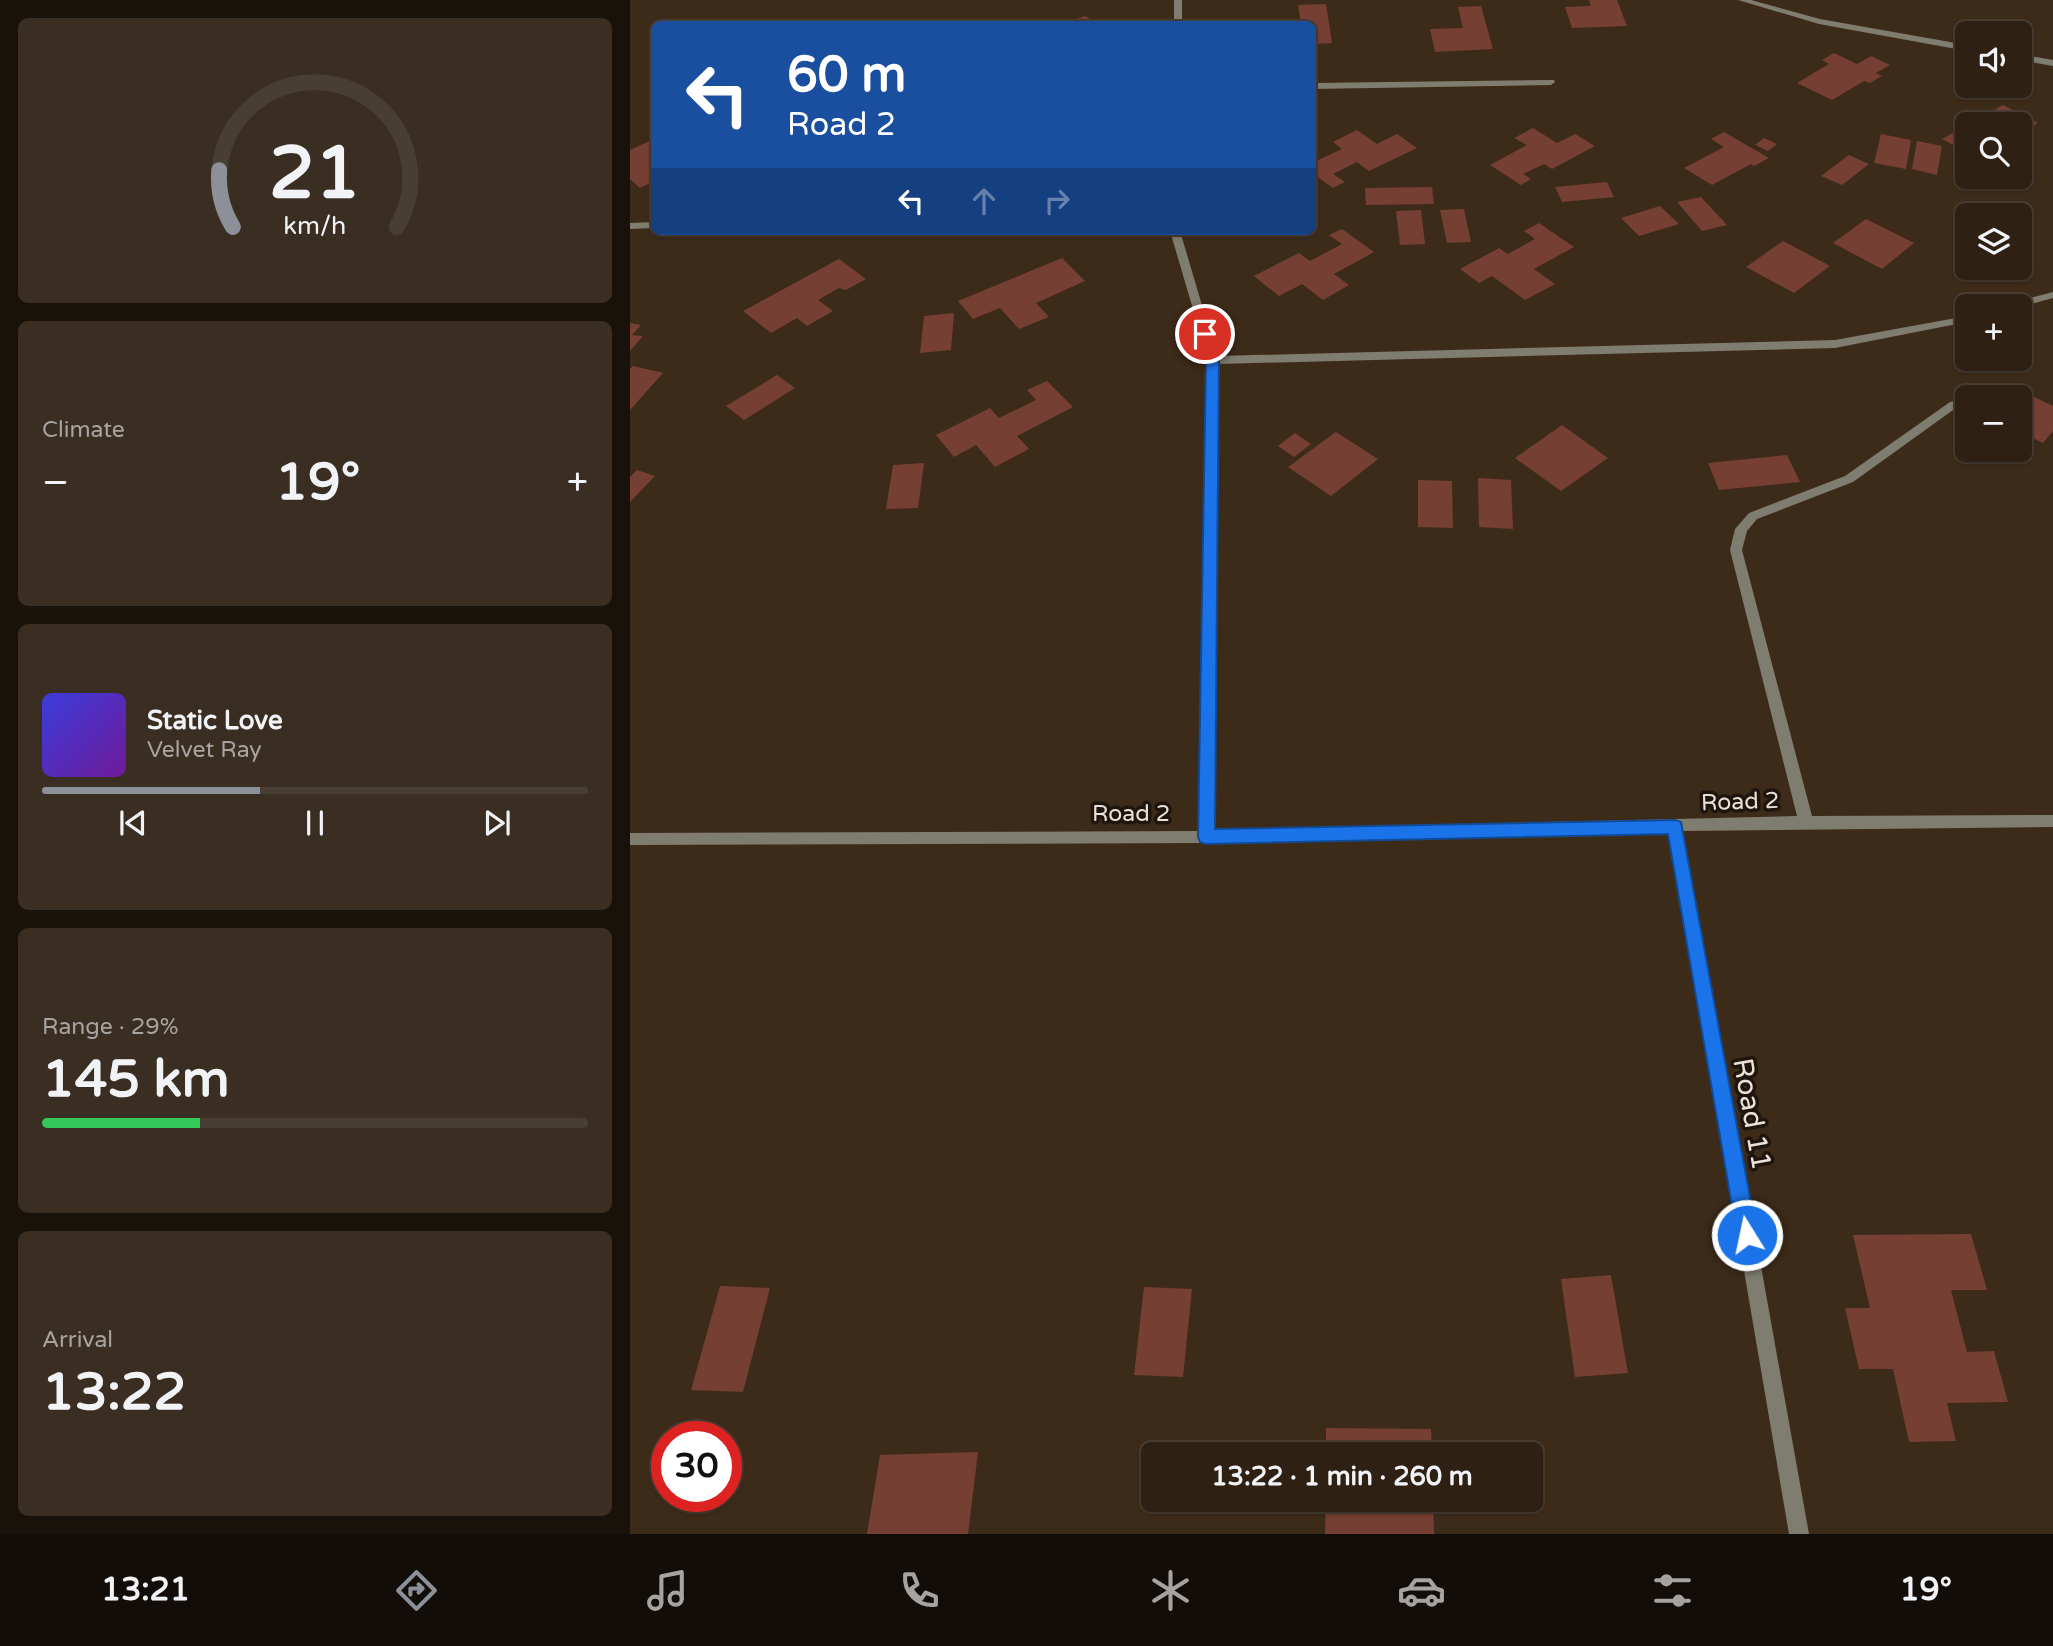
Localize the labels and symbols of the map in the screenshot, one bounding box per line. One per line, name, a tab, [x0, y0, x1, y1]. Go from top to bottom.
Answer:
pin	[1175, 304, 1235, 364]
street label: Road 2	[1700, 787, 1780, 817]
street label: Road 2	[1092, 800, 1170, 828]
street label: Road 11	[1725, 1055, 1779, 1173]
position arrow	[1710, 1198, 1784, 1272]
speed limit sign: 30	[651, 1421, 742, 1512]

